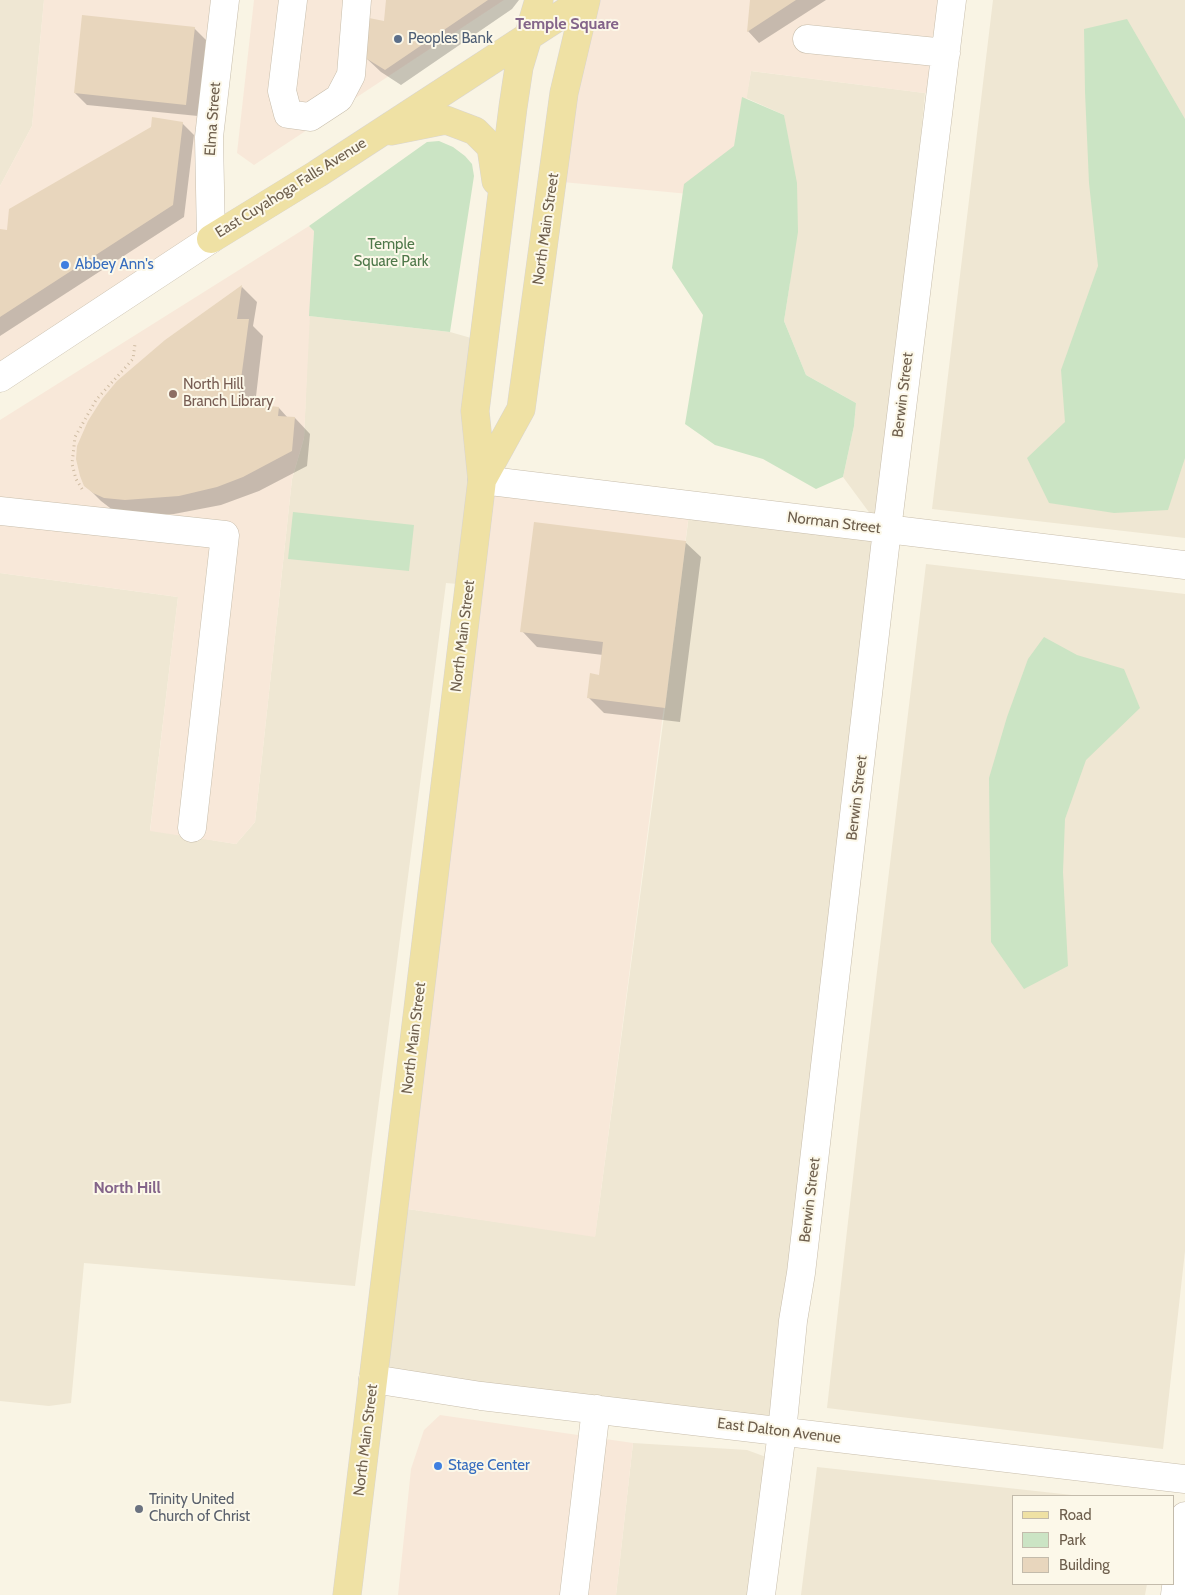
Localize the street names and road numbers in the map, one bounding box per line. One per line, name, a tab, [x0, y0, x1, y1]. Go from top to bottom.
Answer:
street label: Elma Street	[201, 81, 225, 157]
street label: East Cuyahoga Falls Avenue	[212, 134, 370, 242]
street label: North Main Street	[529, 172, 563, 286]
street label: Berwin Street	[889, 351, 917, 439]
street label: Norman Street	[786, 508, 882, 538]
street label: North Main Street	[447, 579, 479, 693]
street label: Berwin Street	[843, 754, 871, 842]
street label: North Main Street	[398, 981, 430, 1095]
street label: Berwin Street	[796, 1156, 824, 1244]
street label: North Main Street	[350, 1383, 382, 1497]
street label: East Dalton Avenue	[716, 1415, 842, 1447]

